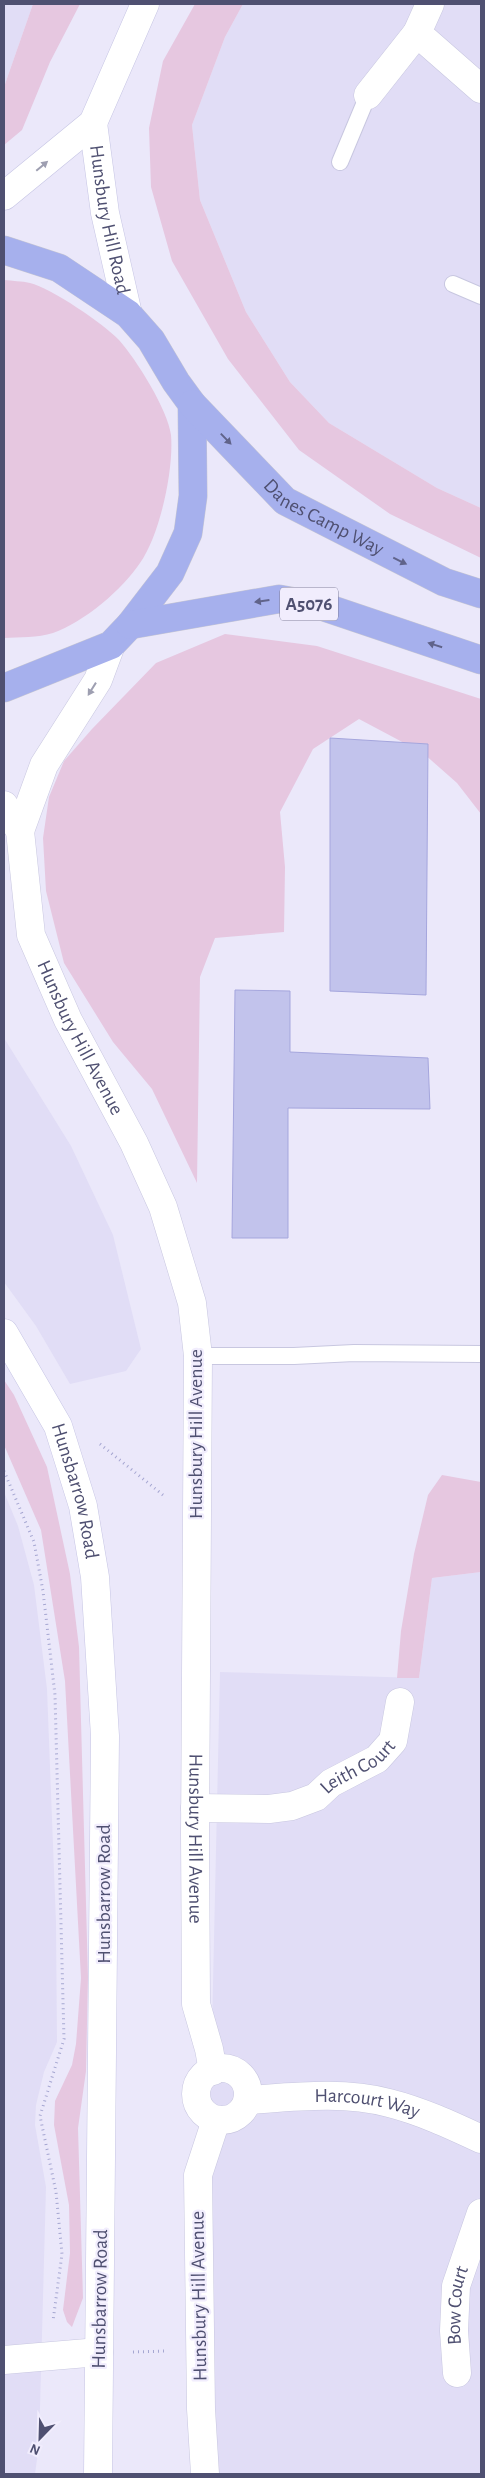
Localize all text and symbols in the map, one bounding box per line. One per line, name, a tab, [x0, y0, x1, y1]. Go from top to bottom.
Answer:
street label: Hunsbury Hill Road	[86, 144, 133, 296]
one-way arrow	[36, 161, 48, 172]
one-way arrow	[220, 433, 232, 445]
street label: Danes Camp Way	[260, 475, 387, 560]
one-way arrow	[393, 557, 407, 565]
road number: A5076	[280, 588, 338, 620]
one-way arrow	[254, 598, 270, 606]
one-way arrow	[427, 640, 442, 648]
one-way arrow	[87, 683, 97, 696]
street label: Hunsbury Hill Avenue	[33, 957, 127, 1118]
street label: Hunsbury Hill Avenue	[186, 1349, 206, 1519]
street label: Hunsbarrow Road	[48, 1421, 102, 1560]
street label: Leith Court	[316, 1735, 400, 1798]
street label: Hunsbury Hill Avenue	[185, 1754, 206, 1924]
street label: Hunsbarrow Road	[94, 1824, 114, 1964]
street label: Harcourt Way	[314, 2086, 423, 2122]
street label: Hunsbury Hill Avenue	[188, 2211, 210, 2381]
street label: Hunsbarrow Road	[89, 2229, 111, 2369]
street label: Bow Court	[444, 2263, 472, 2346]
north arrow	[15, 2413, 65, 2463]
text: N	[28, 2441, 43, 2457]

